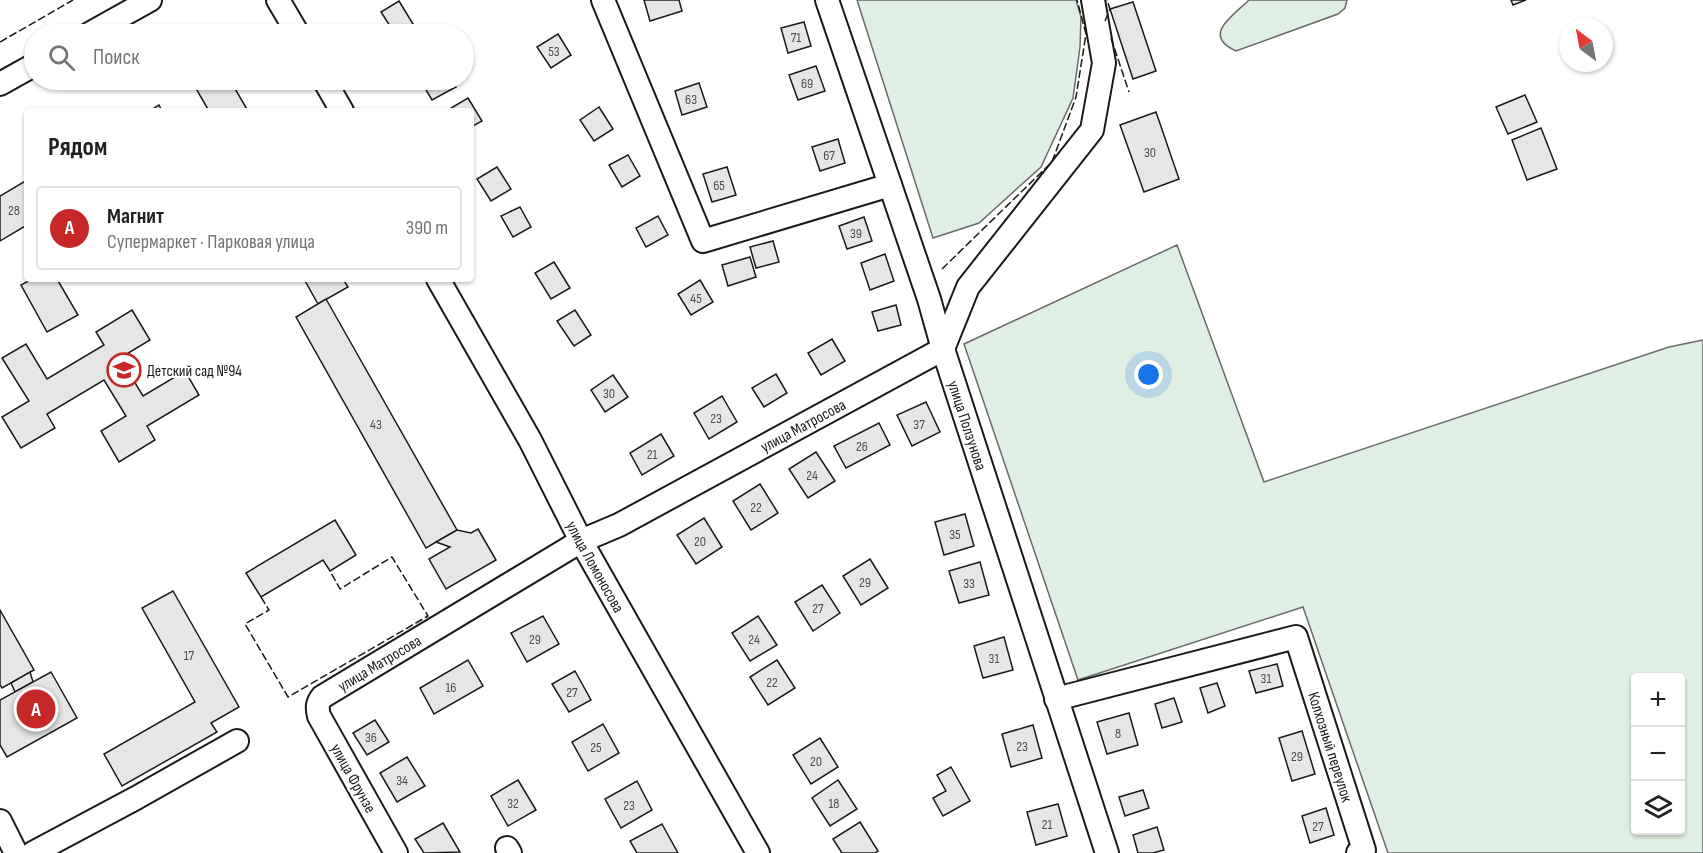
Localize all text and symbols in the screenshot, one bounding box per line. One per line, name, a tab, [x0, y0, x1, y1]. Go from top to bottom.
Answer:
north arrow	[1559, 18, 1613, 72]
search box	[24, 24, 474, 90]
house number: 71	[791, 29, 801, 46]
icon: search	[45, 41, 78, 74]
house number: 53	[548, 43, 560, 60]
text: Поиск	[93, 44, 139, 71]
house number: 69	[801, 75, 813, 92]
house number: 63	[685, 91, 697, 108]
text: Рядом	[48, 132, 107, 163]
house number: 30	[1144, 144, 1156, 161]
house number: 67	[823, 147, 835, 164]
house number: 65	[713, 177, 725, 194]
house number: 28	[8, 202, 20, 219]
text: Магнит	[107, 203, 164, 230]
text: A	[65, 216, 74, 240]
text: 390 m	[406, 216, 448, 240]
house number: 39	[850, 225, 862, 242]
text: Супермаркет · Парковая улица	[107, 230, 315, 254]
house number: 45	[690, 290, 702, 307]
school or university icon: Детский сад №94	[106, 352, 142, 388]
your location	[1134, 360, 1163, 389]
place label: Детский сад №94	[147, 362, 242, 381]
street label: улица Ползунова	[943, 378, 990, 473]
house number: 30	[603, 385, 615, 402]
street label: улица Матросова	[758, 396, 849, 457]
house number: 23	[710, 410, 722, 427]
house number: 43	[370, 416, 382, 433]
house number: 37	[913, 416, 925, 433]
house number: 26	[856, 438, 868, 455]
house number: 21	[647, 446, 657, 463]
house number: 24	[806, 467, 818, 484]
house number: 22	[750, 499, 762, 516]
street label: улица Ломоносова	[562, 518, 628, 616]
house number: 35	[949, 526, 961, 543]
house number: 20	[694, 533, 706, 550]
house number: 29	[859, 574, 871, 591]
house number: 33	[963, 575, 975, 592]
house number: 27	[812, 600, 824, 617]
street label: улица Матросова	[335, 631, 425, 696]
house number: 29	[529, 631, 541, 648]
house number: 24	[748, 631, 760, 648]
house number: 17	[184, 647, 195, 664]
house number: 31	[989, 650, 999, 667]
house number: 31	[1261, 670, 1271, 687]
map controls	[1631, 673, 1685, 835]
button: +	[1631, 673, 1685, 727]
house number: 22	[766, 674, 778, 691]
house number: 16	[445, 679, 457, 696]
house number: 27	[566, 684, 578, 701]
pin: A	[16, 686, 56, 732]
street label: Колхозный переулок	[1303, 690, 1356, 805]
house number: 8	[1115, 725, 1121, 742]
button: −	[1631, 727, 1685, 781]
house number: 36	[365, 729, 377, 746]
house number: 23	[1016, 738, 1028, 755]
house number: 25	[590, 739, 602, 756]
street label: улица Фрунзе	[326, 741, 379, 817]
house number: 29	[1291, 748, 1303, 765]
house number: 20	[810, 753, 822, 770]
house number: 34	[396, 772, 408, 789]
button: layers	[1631, 781, 1685, 835]
house number: 32	[507, 795, 519, 812]
house number: 18	[828, 795, 840, 812]
house number: 23	[623, 797, 635, 814]
house number: 21	[1042, 816, 1052, 833]
house number: 27	[1312, 818, 1324, 835]

